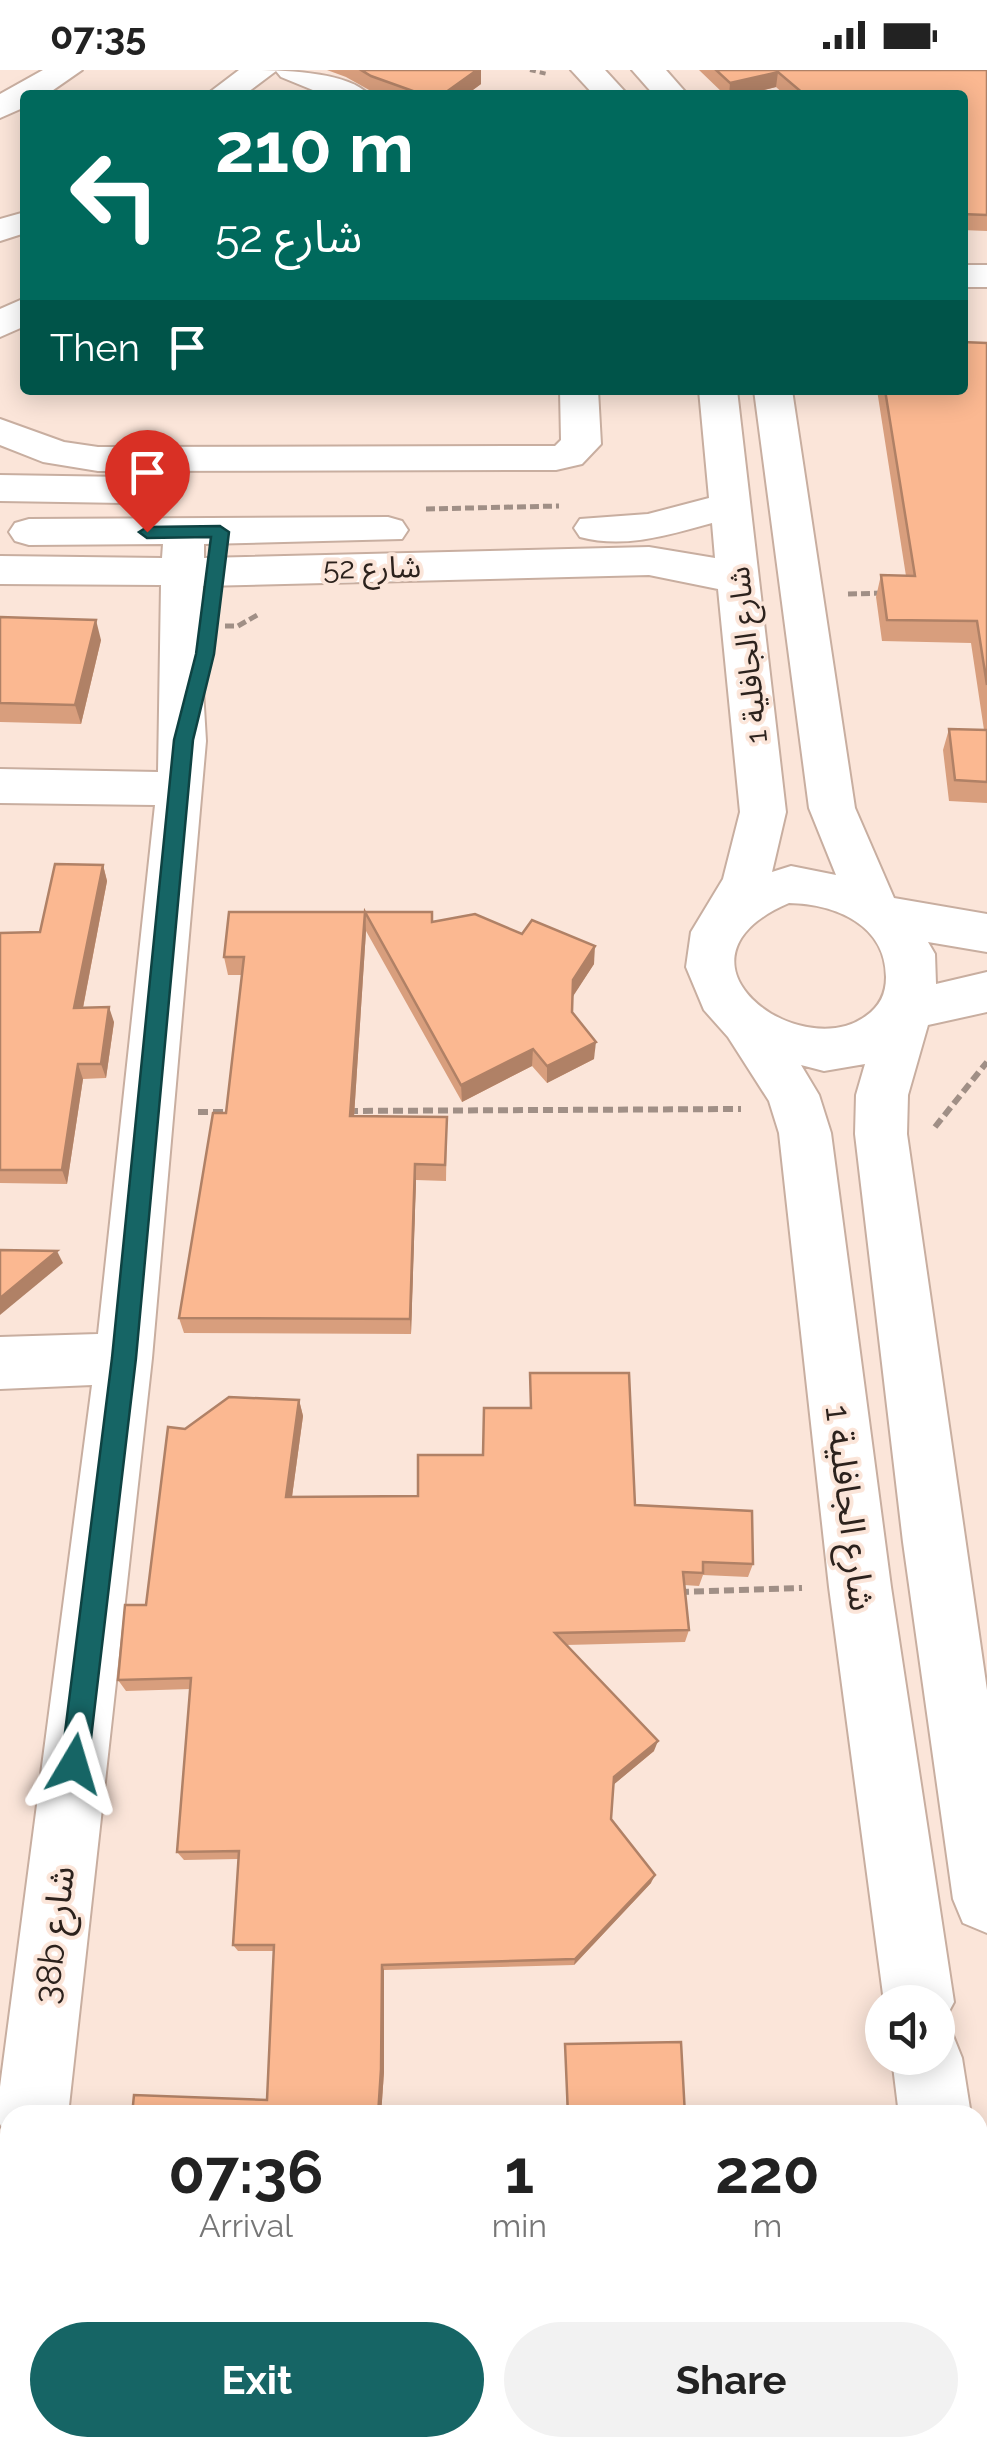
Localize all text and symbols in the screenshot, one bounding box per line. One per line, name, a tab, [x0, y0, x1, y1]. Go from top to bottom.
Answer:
text: 07:35	[50, 13, 146, 58]
text: 210 m	[215, 106, 414, 188]
icon: left	[50, 130, 180, 260]
text: شارع 52	[215, 210, 362, 263]
icon: arrive	[160, 320, 215, 375]
text: Then	[50, 325, 140, 370]
pin	[105, 430, 190, 533]
icon: arrive	[120, 445, 175, 500]
street label: شارع 52	[323, 549, 421, 591]
street label: شارع الجافلية 1	[721, 564, 779, 745]
street label: شارع الجافلية 1	[812, 1403, 883, 1614]
position arrow	[22, 1712, 126, 1816]
street label: 38b شارع	[25, 1864, 88, 2007]
map controls	[865, 1985, 955, 2075]
button: sound	[865, 1985, 955, 2075]
text: 07:36	[168, 2137, 324, 2207]
text: 1	[505, 2137, 534, 2207]
text: 220	[715, 2137, 820, 2207]
text: Arrival	[199, 2207, 293, 2244]
text: min	[492, 2207, 547, 2244]
text: m	[753, 2207, 782, 2244]
button: Exit	[30, 2322, 484, 2437]
button: Share	[504, 2322, 958, 2437]

